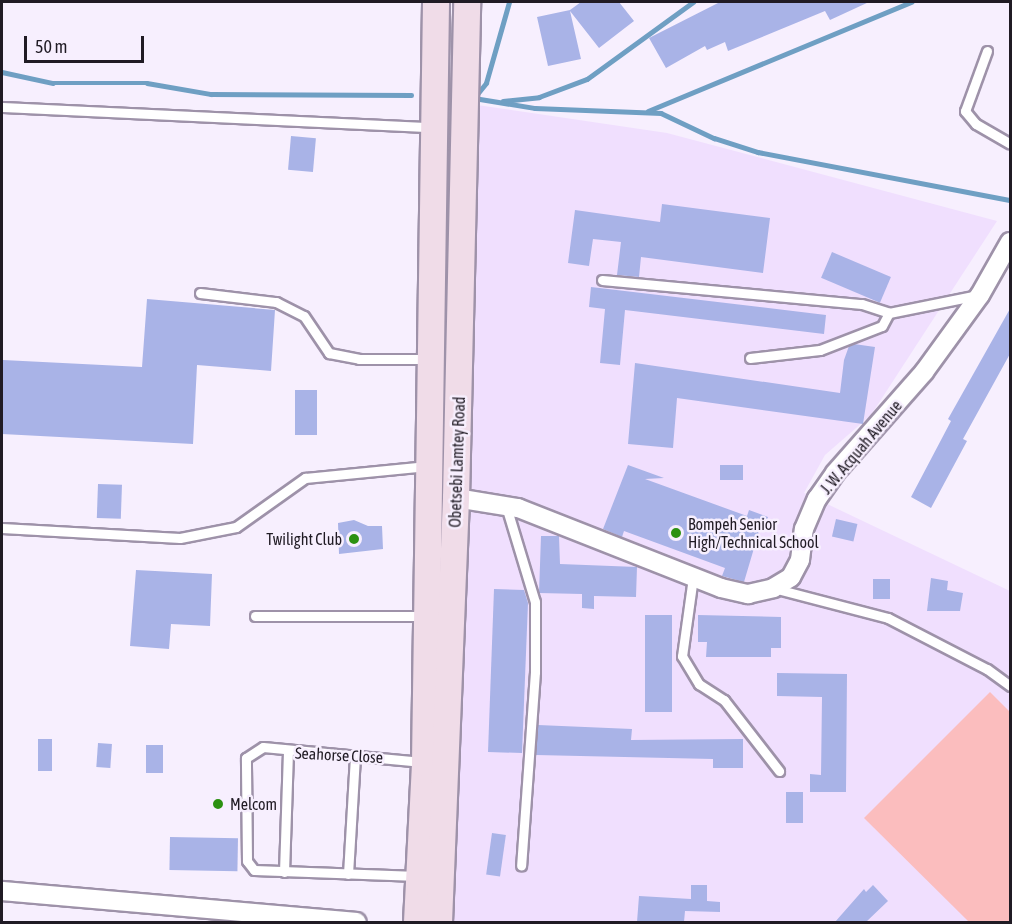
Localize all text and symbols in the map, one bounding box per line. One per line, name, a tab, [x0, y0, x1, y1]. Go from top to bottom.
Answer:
scale bar	[27, 24, 147, 62]
text: 50 m	[35, 36, 67, 57]
street label: Obetsebi Lamtey Road	[445, 396, 469, 528]
street label: J. W. Acquah Avenue	[816, 396, 906, 498]
place label: Bompeh Senior High/Technical School	[688, 514, 819, 552]
marker: Bompeh Senior High/Technical School	[669, 526, 683, 540]
place label: Twilight Club	[266, 529, 342, 549]
marker: Twilight Club	[347, 532, 361, 546]
street label: Seahorse Close	[294, 743, 384, 767]
place label: Melcom	[230, 794, 277, 814]
marker: Melcom	[211, 797, 225, 811]

